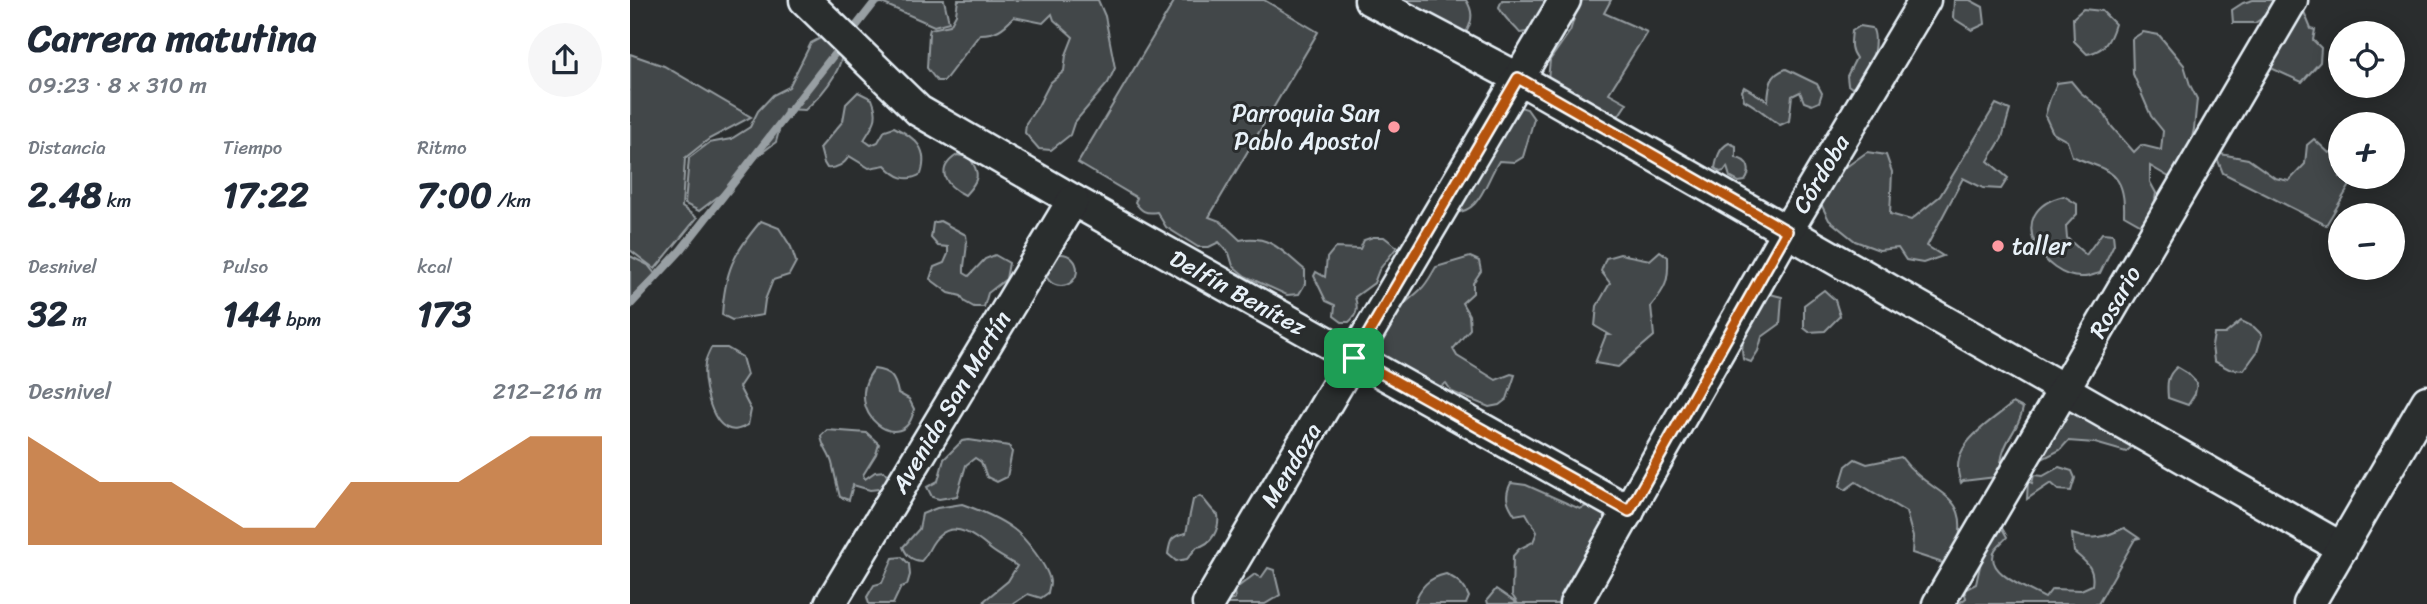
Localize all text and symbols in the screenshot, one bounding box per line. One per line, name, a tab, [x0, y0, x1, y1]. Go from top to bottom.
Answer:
text: Carrera matutina	[28, 5, 317, 72]
map controls	[2328, 21, 2405, 280]
button: locate	[2328, 21, 2405, 98]
button: share	[528, 23, 602, 97]
text: 09:23 · 8 × 310 m	[28, 65, 207, 106]
place label: Parroquia San Pablo Apostol	[1232, 92, 1381, 162]
button: +	[2328, 112, 2405, 189]
marker: Parroquia San Pablo Apostol	[1386, 119, 1402, 135]
street label: Córdoba	[1781, 125, 1862, 222]
text: Distancia	[28, 131, 106, 164]
text: Tiempo	[223, 131, 282, 164]
text: Ritmo	[417, 131, 467, 164]
text: 2.48	[28, 164, 102, 226]
text: 17:22	[223, 164, 309, 226]
text: 7:00	[417, 164, 492, 226]
text: km	[102, 184, 131, 217]
text: /km	[492, 184, 531, 217]
button: −	[2328, 203, 2405, 280]
place label: taller	[2012, 225, 2073, 267]
street label: Delfín Benítez	[1162, 238, 1315, 348]
marker: taller	[1990, 238, 2006, 254]
text: Desnivel	[28, 250, 97, 283]
text: Pulso	[223, 250, 268, 283]
text: kcal	[417, 250, 452, 283]
street label: Rosario	[2077, 258, 2153, 346]
text: 32	[28, 283, 67, 345]
text: 144	[223, 283, 281, 345]
text: 173	[417, 283, 472, 345]
street label: Avenida San Martín	[879, 302, 1023, 503]
text: m	[67, 303, 87, 336]
text: bpm	[281, 303, 321, 336]
pin	[1324, 328, 1384, 388]
icon: arrive	[1335, 339, 1373, 377]
text: Desnivel	[28, 371, 111, 412]
text: 212–216 m	[493, 371, 602, 412]
street label: Mendoza	[1249, 414, 1333, 516]

